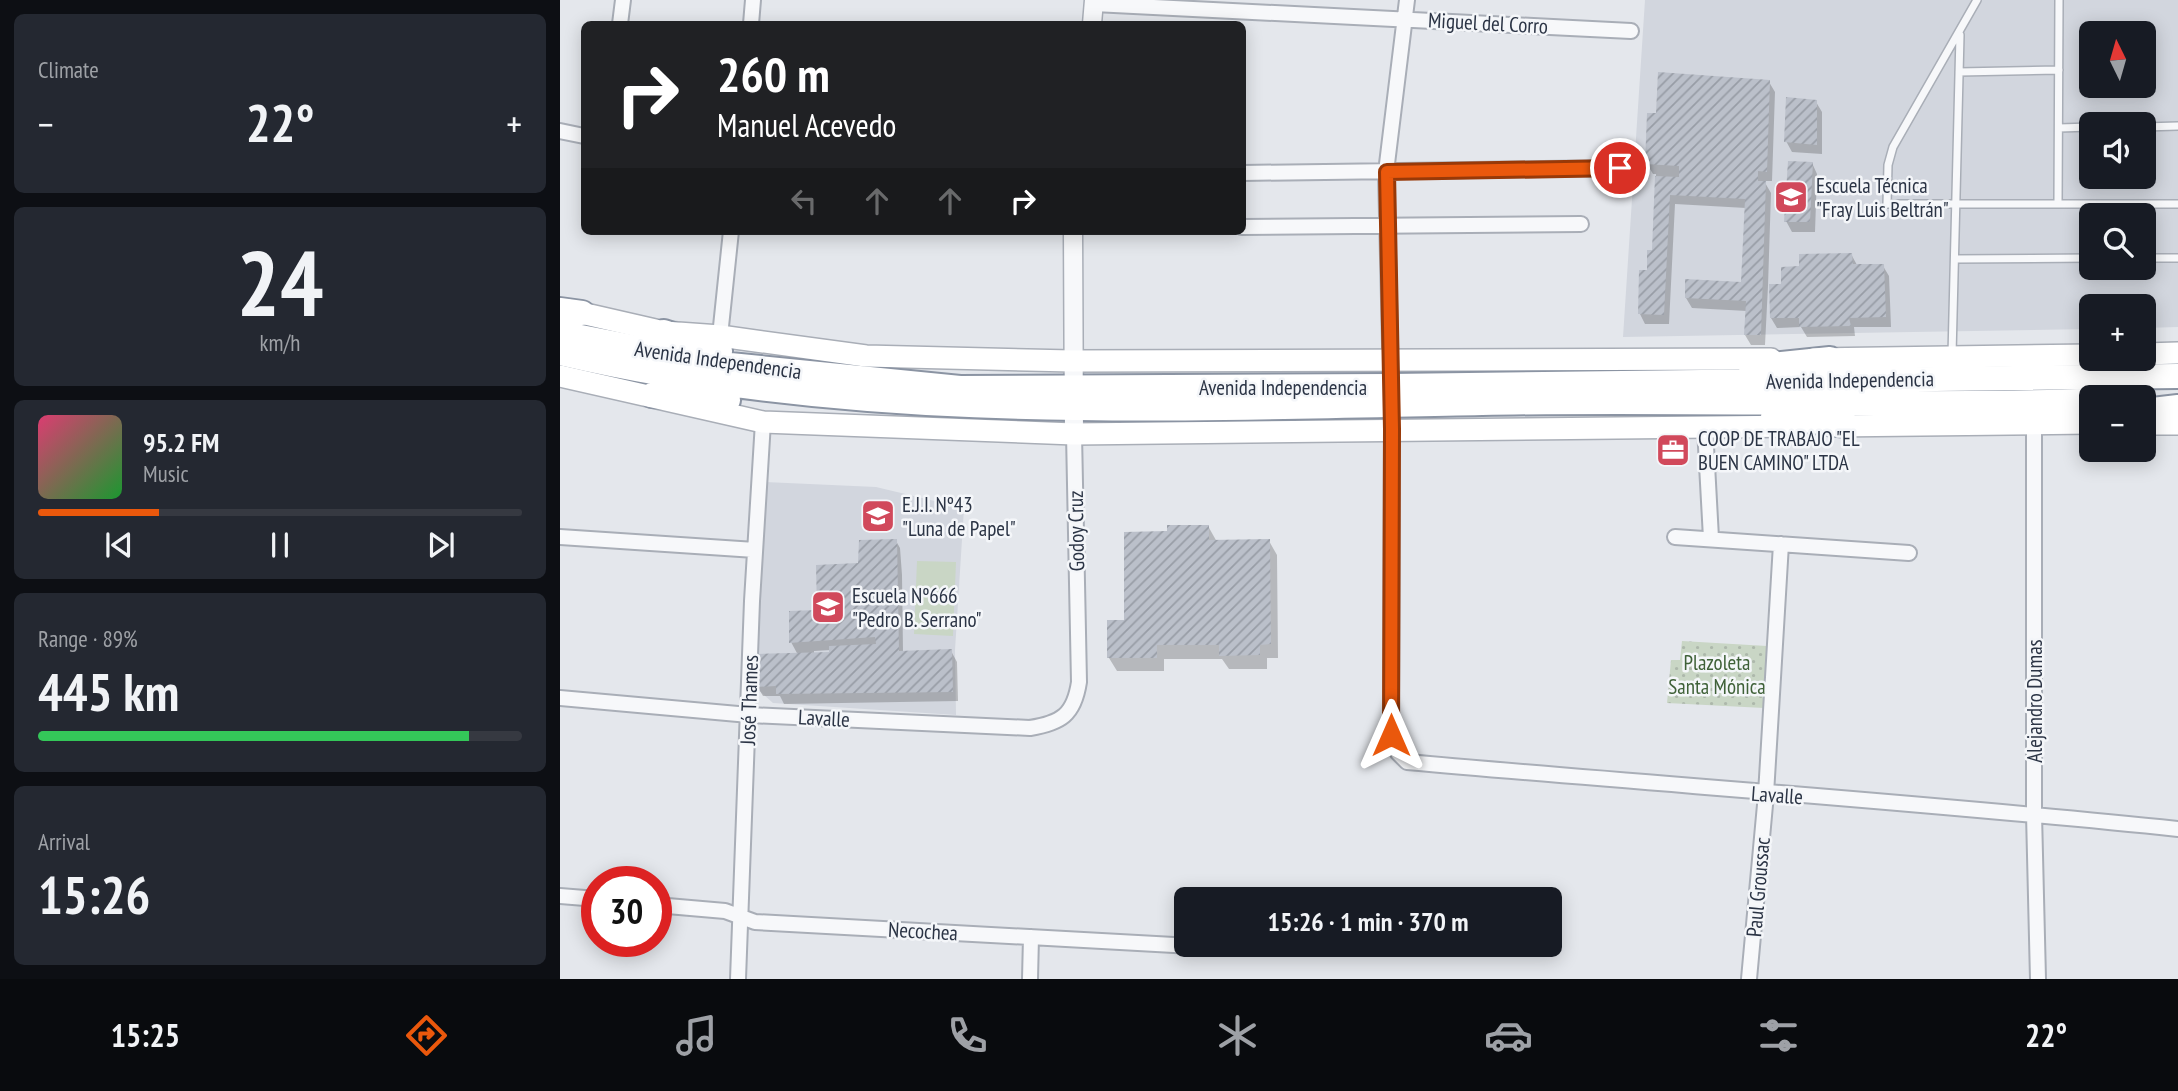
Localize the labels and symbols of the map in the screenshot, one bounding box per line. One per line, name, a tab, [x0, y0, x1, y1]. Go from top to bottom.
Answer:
street label: Miguel del Corro	[1427, 6, 1549, 40]
north arrow	[2079, 21, 2156, 98]
pin	[1590, 138, 1650, 198]
place label: Escuela Técnica "Fray Luis Beltrán"	[1816, 172, 1949, 223]
school or university icon: Escuela Técnica "Fray Luis Beltrán"	[1772, 178, 1810, 216]
street label: Avenida Independencia	[633, 335, 803, 385]
street label: Avenida Independencia	[1766, 365, 1934, 395]
street label: Avenida Independencia	[1199, 374, 1367, 401]
place label: COOP DE TRABAJO "EL BUEN CAMINO" LTDA	[1698, 425, 1860, 476]
office icon: COOP DE TRABAJO "EL BUEN CAMINO" LTDA	[1654, 431, 1692, 469]
street label: Godoy Cruz	[1062, 490, 1090, 572]
place label: E.J.I. Nº43 "Luna de Papel"	[902, 491, 1016, 542]
school or university icon: E.J.I. Nº43 "Luna de Papel"	[859, 497, 897, 535]
place label: Escuela Nº666 "Pedro B. Serrano"	[852, 582, 982, 633]
school or university icon: Escuela Nº666 "Pedro B. Serrano"	[809, 588, 847, 626]
street label: Alejandro Dumas	[2021, 639, 2048, 763]
park label: Plazoleta Santa Mónica	[1668, 649, 1766, 700]
street label: José Thames	[734, 654, 764, 747]
position arrow	[1354, 698, 1428, 772]
street label: Lavalle	[797, 703, 851, 733]
street label: Lavalle	[1750, 780, 1804, 810]
street label: Paul Groussac	[1740, 835, 1776, 938]
speed limit sign: 30	[581, 866, 672, 957]
street label: Necochea	[887, 916, 959, 946]

